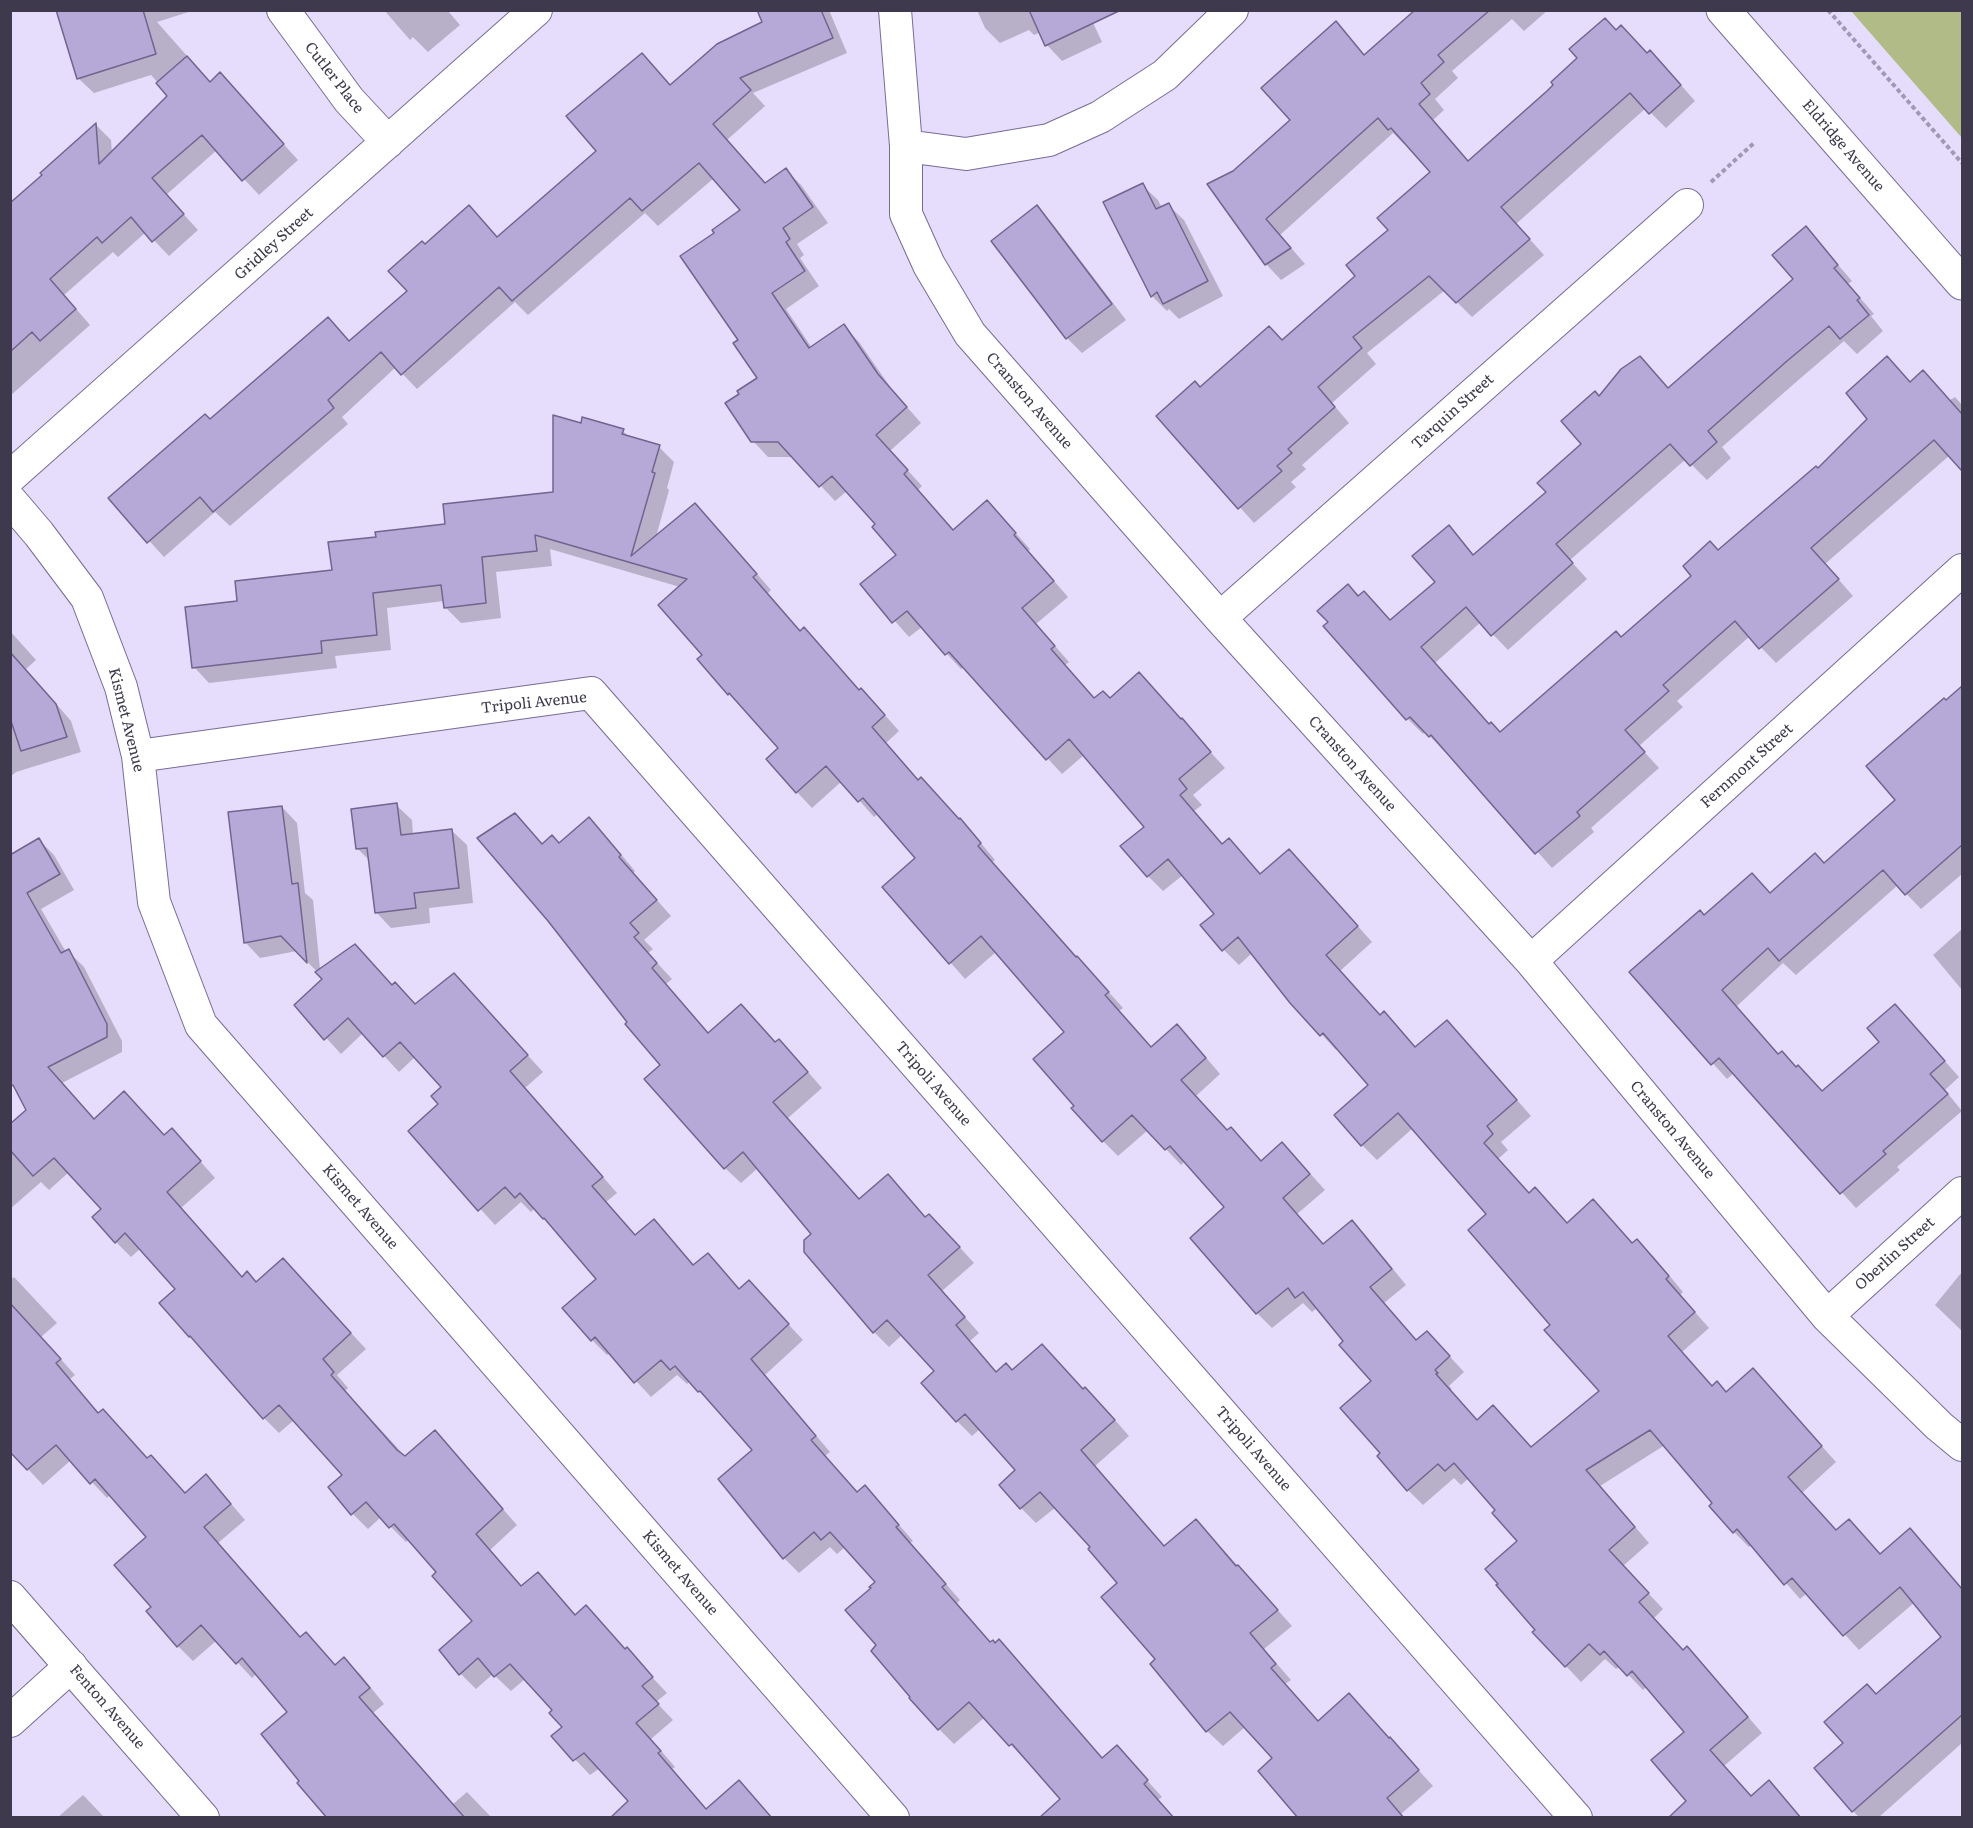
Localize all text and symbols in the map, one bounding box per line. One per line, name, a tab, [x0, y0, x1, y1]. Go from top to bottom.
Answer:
street label: Cutler Place	[301, 39, 367, 117]
street label: Eldridge Avenue	[1798, 96, 1888, 196]
street label: Gridley Street	[231, 204, 317, 284]
street label: Cranston Avenue	[982, 349, 1076, 453]
street label: Tarquin Street	[1408, 370, 1498, 454]
street label: Kismet Avenue	[104, 666, 148, 774]
street label: Tripoli Avenue	[480, 688, 588, 718]
street label: Cranston Avenue	[1304, 713, 1400, 815]
street label: Fernmont Street	[1697, 720, 1797, 812]
street label: Tripoli Avenue	[891, 1038, 975, 1130]
street label: Cranston Avenue	[1626, 1077, 1718, 1183]
street label: Kismet Avenue	[318, 1161, 402, 1253]
street label: Oberlin Street	[1852, 1214, 1938, 1294]
street label: Tripoli Avenue	[1211, 1403, 1295, 1495]
street label: Kismet Avenue	[638, 1527, 722, 1619]
street label: Fenton Avenue	[65, 1661, 149, 1753]

